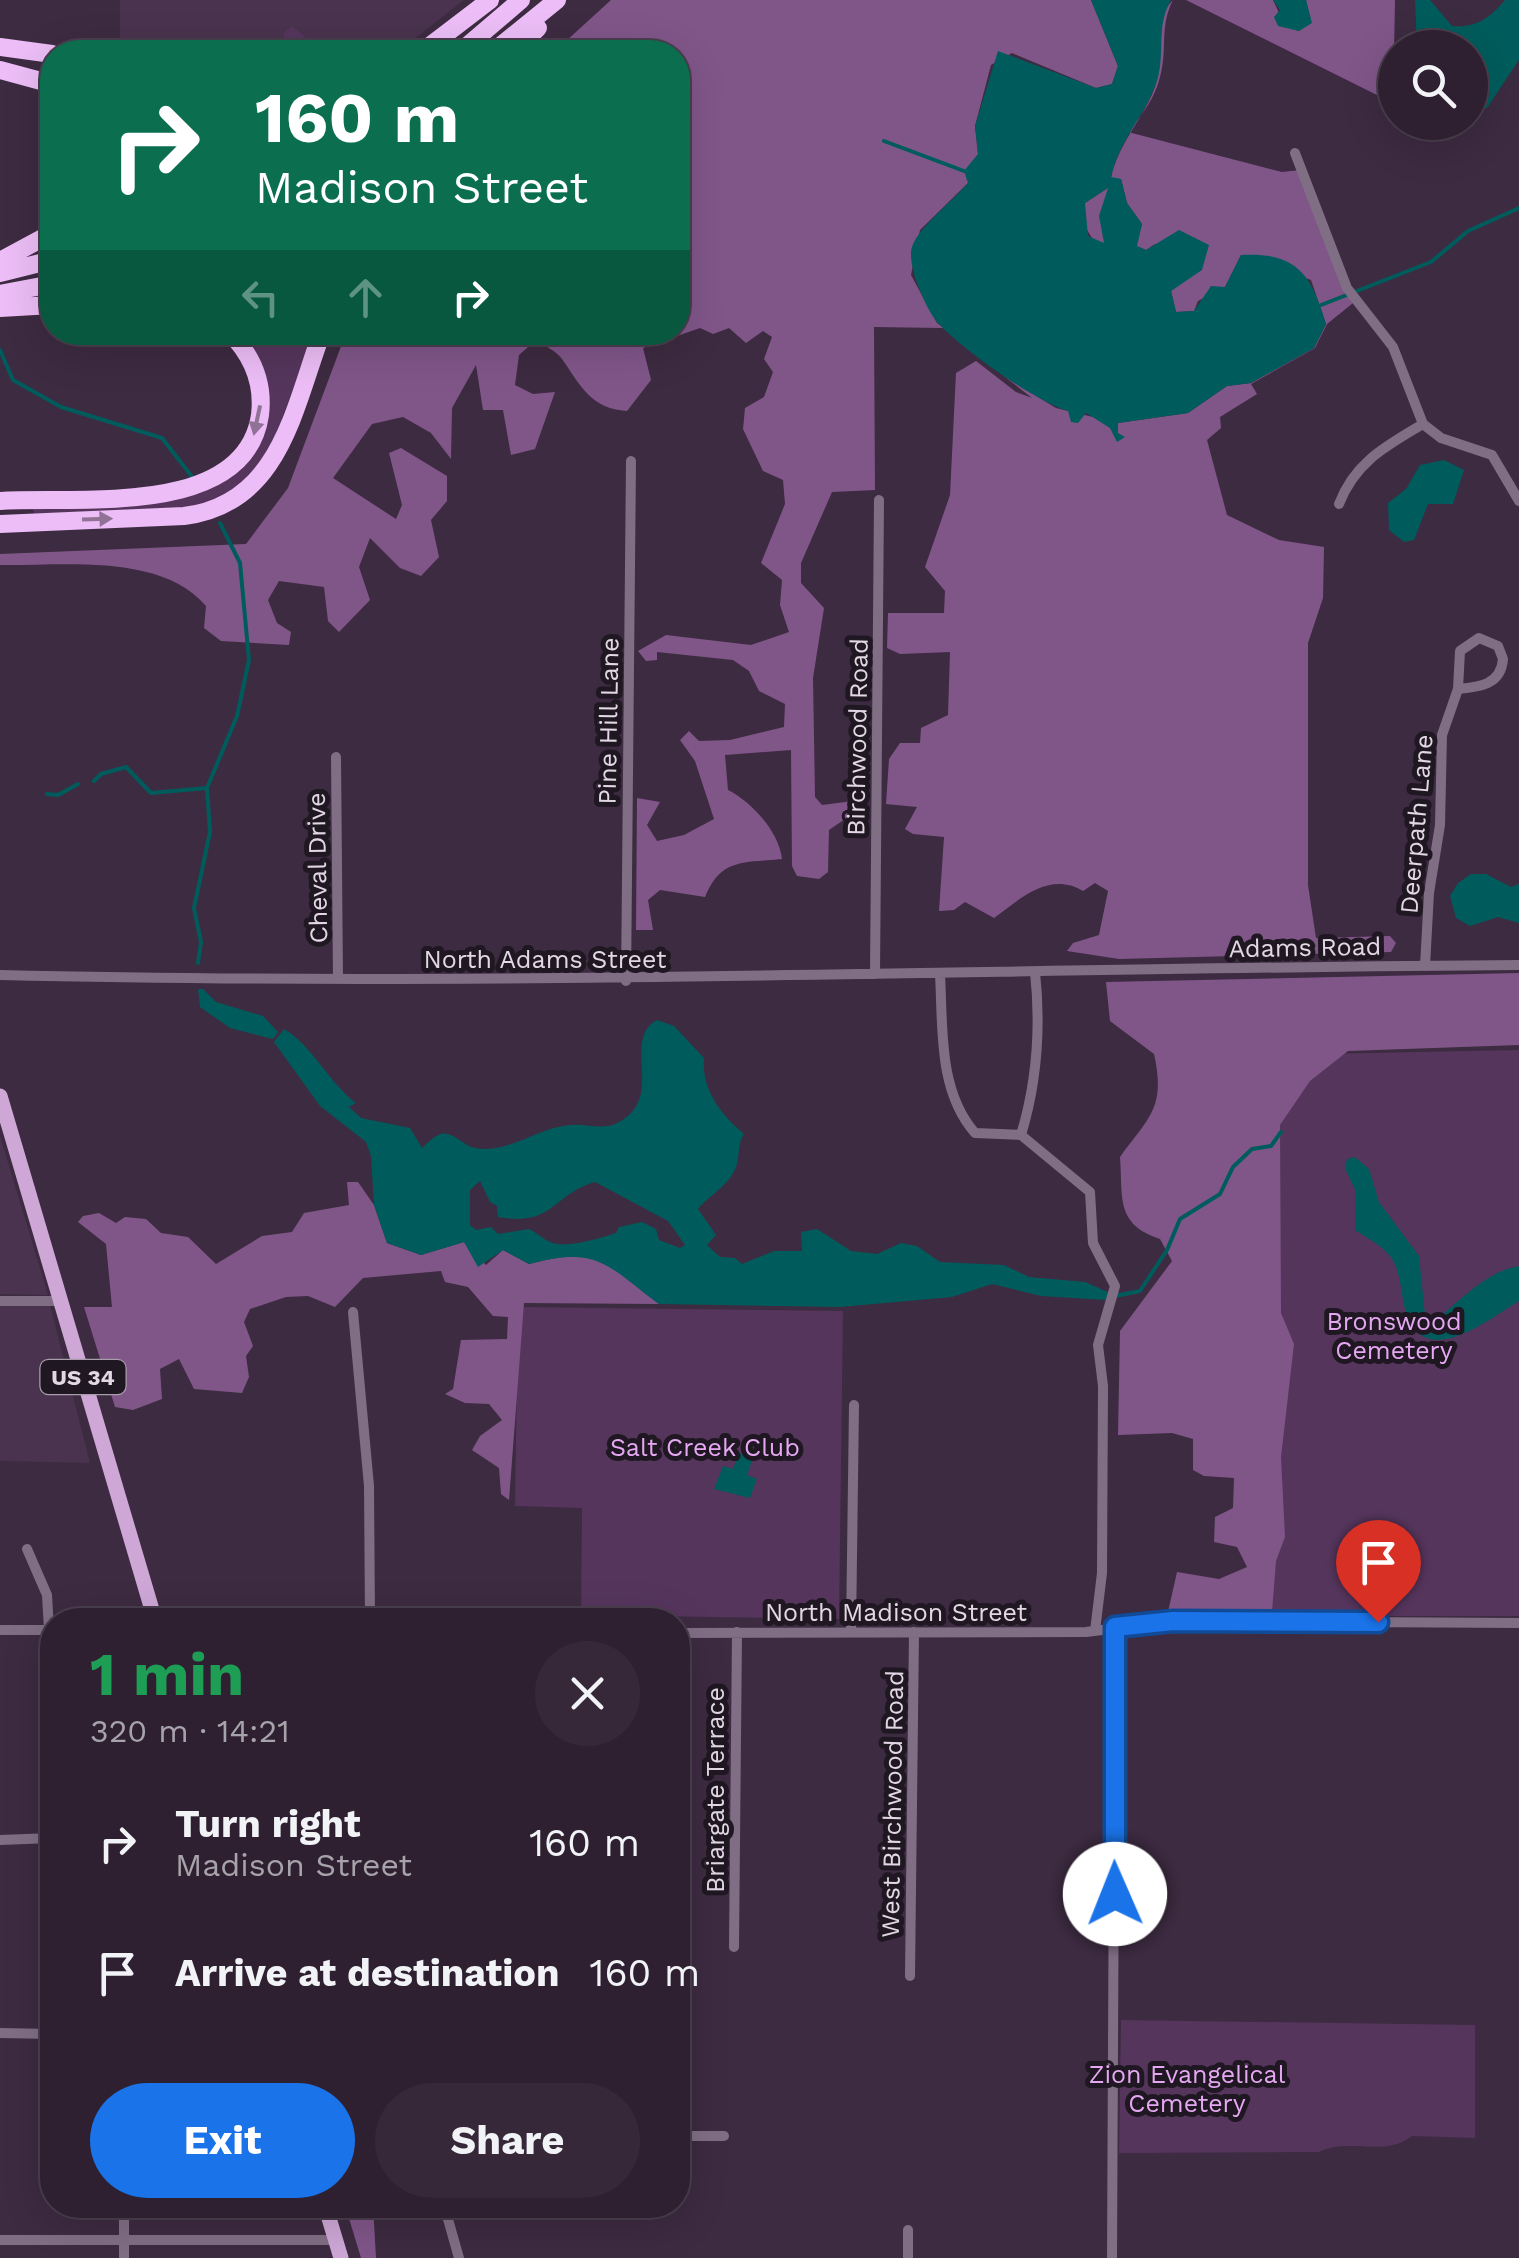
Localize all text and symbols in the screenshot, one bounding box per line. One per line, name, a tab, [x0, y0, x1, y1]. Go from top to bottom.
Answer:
map controls	[1378, 30, 1488, 140]
button: search	[1378, 30, 1488, 140]
text: 160 m	[255, 77, 459, 159]
icon: right	[90, 80, 220, 210]
text: Madison Street	[255, 161, 588, 214]
icon: left	[233, 270, 288, 325]
icon: ahead	[338, 270, 393, 325]
icon: right	[443, 270, 498, 325]
one-way arrow	[249, 405, 264, 436]
one-way arrow	[82, 511, 114, 527]
street label: Pine Hill Lane	[593, 637, 624, 805]
street label: Birchwood Road	[841, 638, 874, 836]
street label: Deerpath Lane	[1394, 733, 1439, 915]
street label: Cheval Drive	[302, 792, 333, 944]
street label: Adams Road	[1228, 932, 1382, 963]
street label: North Adams Street	[424, 945, 667, 974]
park label: Bronswood Cemetery	[1326, 1307, 1462, 1365]
road number: US 34	[41, 1360, 126, 1394]
park label: Salt Creek Club	[610, 1433, 800, 1462]
pin	[1336, 1520, 1421, 1623]
icon: arrive	[1351, 1535, 1406, 1590]
street label: North Madison Street	[765, 1598, 1028, 1627]
text: 1 min	[90, 1639, 244, 1710]
button: close	[535, 1641, 640, 1746]
street label: West Birchwood Road	[876, 1670, 909, 1938]
street label: Briargate Terrace	[701, 1687, 730, 1893]
text: 320 m · 14:21	[90, 1712, 290, 1750]
text: Turn right	[175, 1802, 361, 1846]
icon: right	[90, 1816, 145, 1871]
text: 160 m	[529, 1821, 640, 1865]
position arrow	[1063, 1842, 1167, 1946]
text: Madison Street	[175, 1846, 412, 1884]
icon: arrive	[90, 1946, 145, 2001]
text: Arrive at destination	[175, 1951, 560, 1995]
text: 160 m	[590, 1951, 700, 1995]
park label: Zion Evangelical Cemetery	[1089, 2060, 1286, 2118]
button: Exit	[90, 2083, 355, 2198]
button: Share	[375, 2083, 640, 2198]

